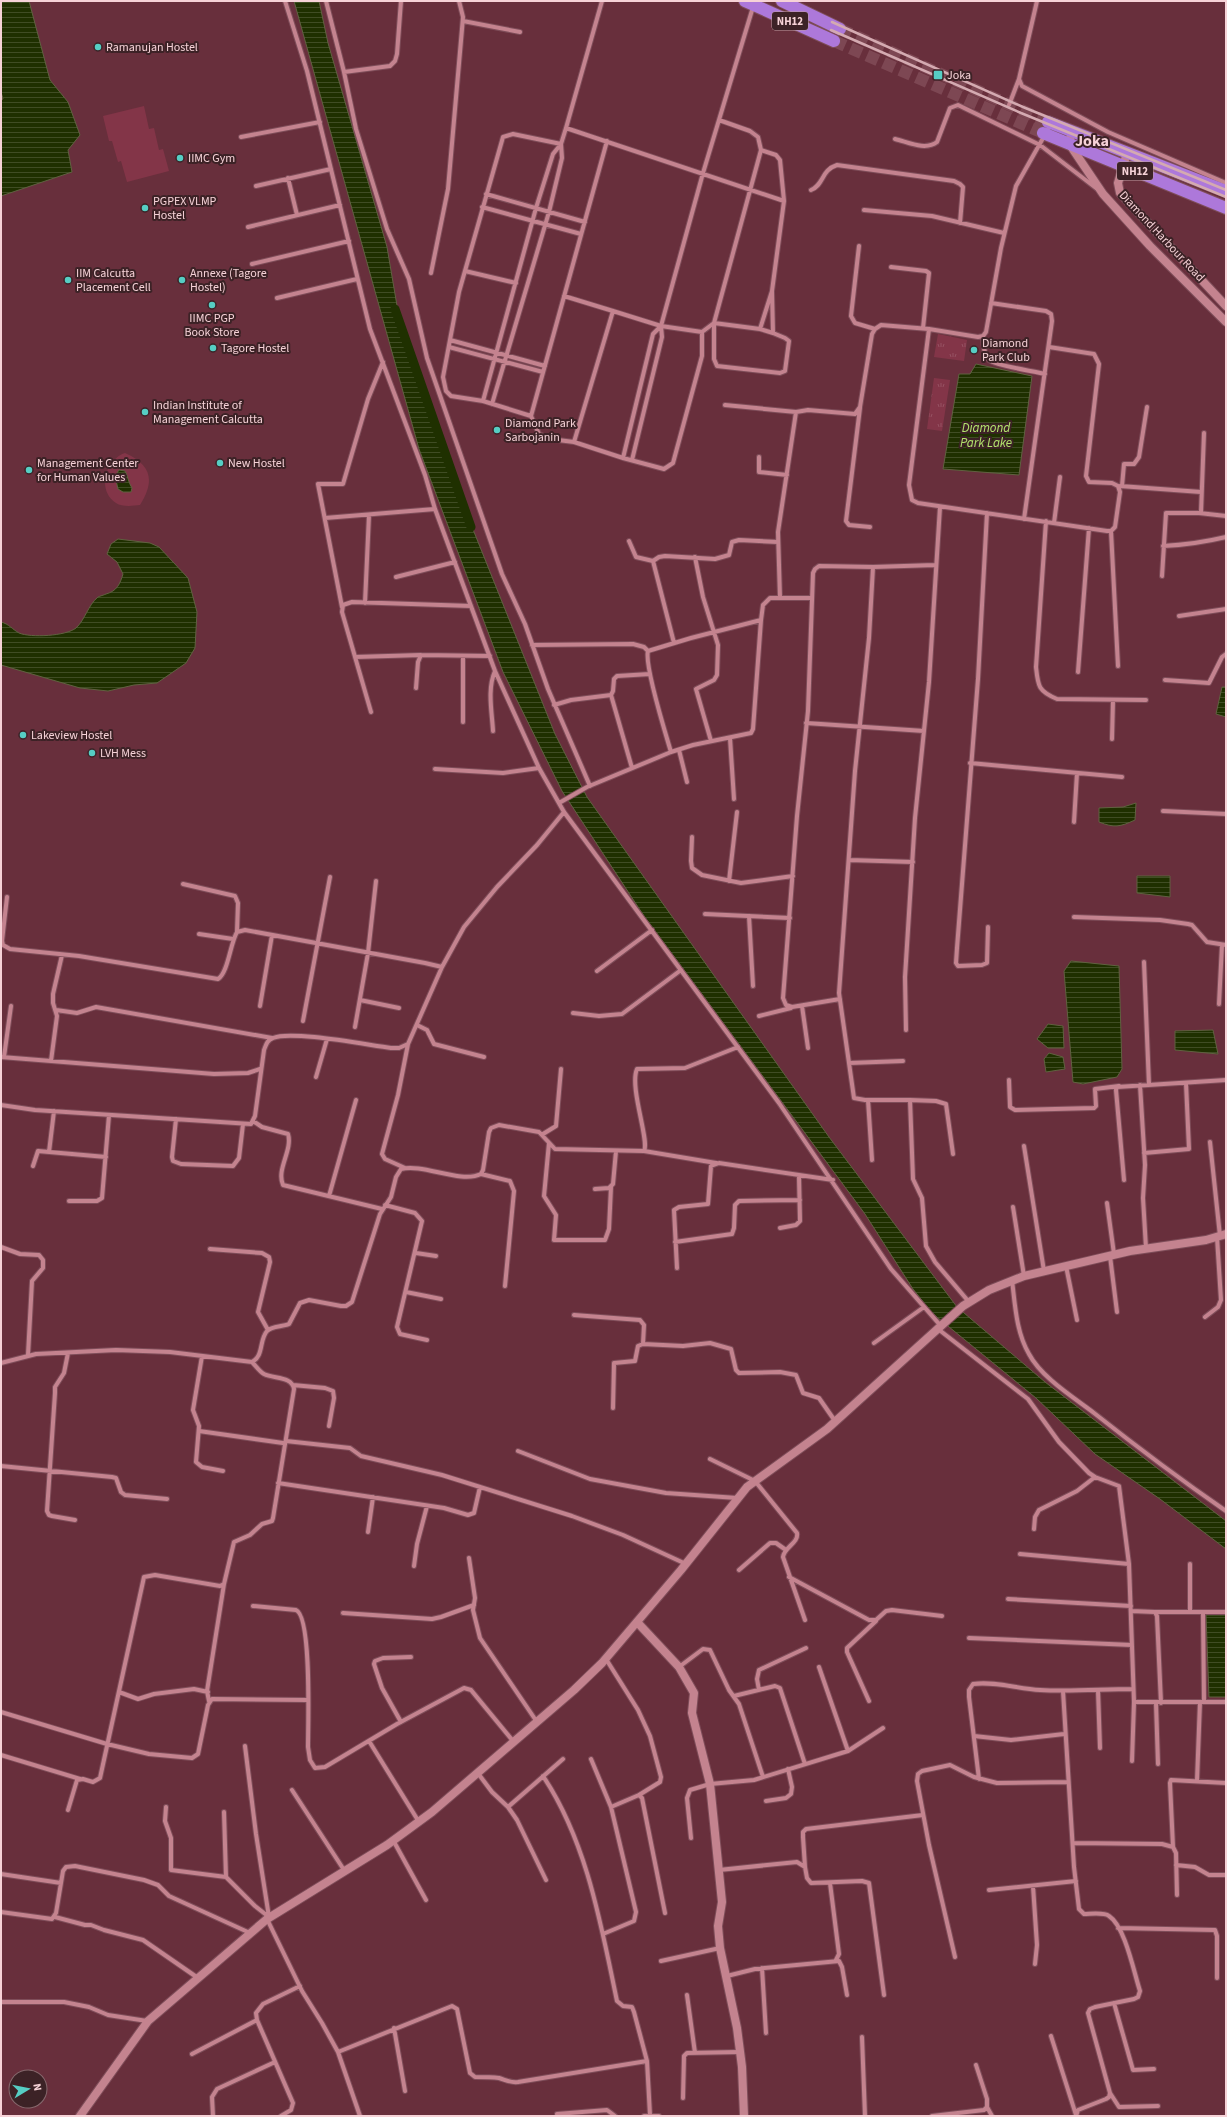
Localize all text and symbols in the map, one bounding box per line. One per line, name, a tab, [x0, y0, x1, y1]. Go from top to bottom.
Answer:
road number: NH12	[772, 12, 808, 30]
place label: Ramanujan Hostel	[106, 39, 198, 56]
marker: Ramanujan Hostel	[93, 42, 103, 52]
place label: Joka	[947, 67, 971, 84]
marker: Joka	[932, 69, 944, 81]
district label: Joka	[1075, 130, 1109, 152]
place label: IIMC Gym	[188, 150, 235, 167]
marker: IIMC Gym	[175, 153, 185, 163]
road number: NH12	[1117, 162, 1153, 180]
street label: Diamond Harbour Road	[1115, 187, 1208, 285]
place label: PGPEX VLMP Hostel	[153, 193, 217, 224]
marker: PGPEX VLMP Hostel	[140, 203, 150, 213]
place label: IIM Calcutta Placement Cell	[76, 265, 151, 296]
place label: Annexe (Tagore Hostel)	[190, 265, 267, 296]
marker: IIM Calcutta Placement Cell	[63, 275, 73, 285]
marker: Annexe (Tagore Hostel)	[177, 275, 187, 285]
marker: IIMC PGP Book Store	[207, 300, 217, 310]
place label: IIMC PGP Book Store	[185, 310, 240, 341]
place label: Diamond Park Club	[982, 335, 1030, 366]
place label: Tagore Hostel	[221, 340, 289, 357]
marker: Tagore Hostel	[208, 343, 218, 353]
marker: Diamond Park Club	[969, 345, 979, 355]
place label: Indian Institute of Management Calcutta	[153, 397, 263, 428]
marker: Indian Institute of Management Calcutta	[140, 407, 150, 417]
place label: Diamond Park Sarbojanin	[505, 415, 576, 446]
water label: Diamond Park Lake	[960, 419, 1012, 452]
marker: Diamond Park Sarbojanin	[492, 425, 502, 435]
place label: Management Center for Human Values	[37, 455, 139, 486]
place label: New Hostel	[228, 455, 285, 472]
marker: New Hostel	[215, 458, 225, 468]
marker: Management Center for Human Values	[24, 465, 34, 475]
place label: Lakeview Hostel	[31, 727, 112, 744]
marker: Lakeview Hostel	[18, 730, 28, 740]
place label: LVH Mess	[100, 745, 146, 762]
marker: LVH Mess	[87, 748, 97, 758]
north arrow	[8, 2069, 48, 2109]
text: N	[29, 2082, 45, 2092]

